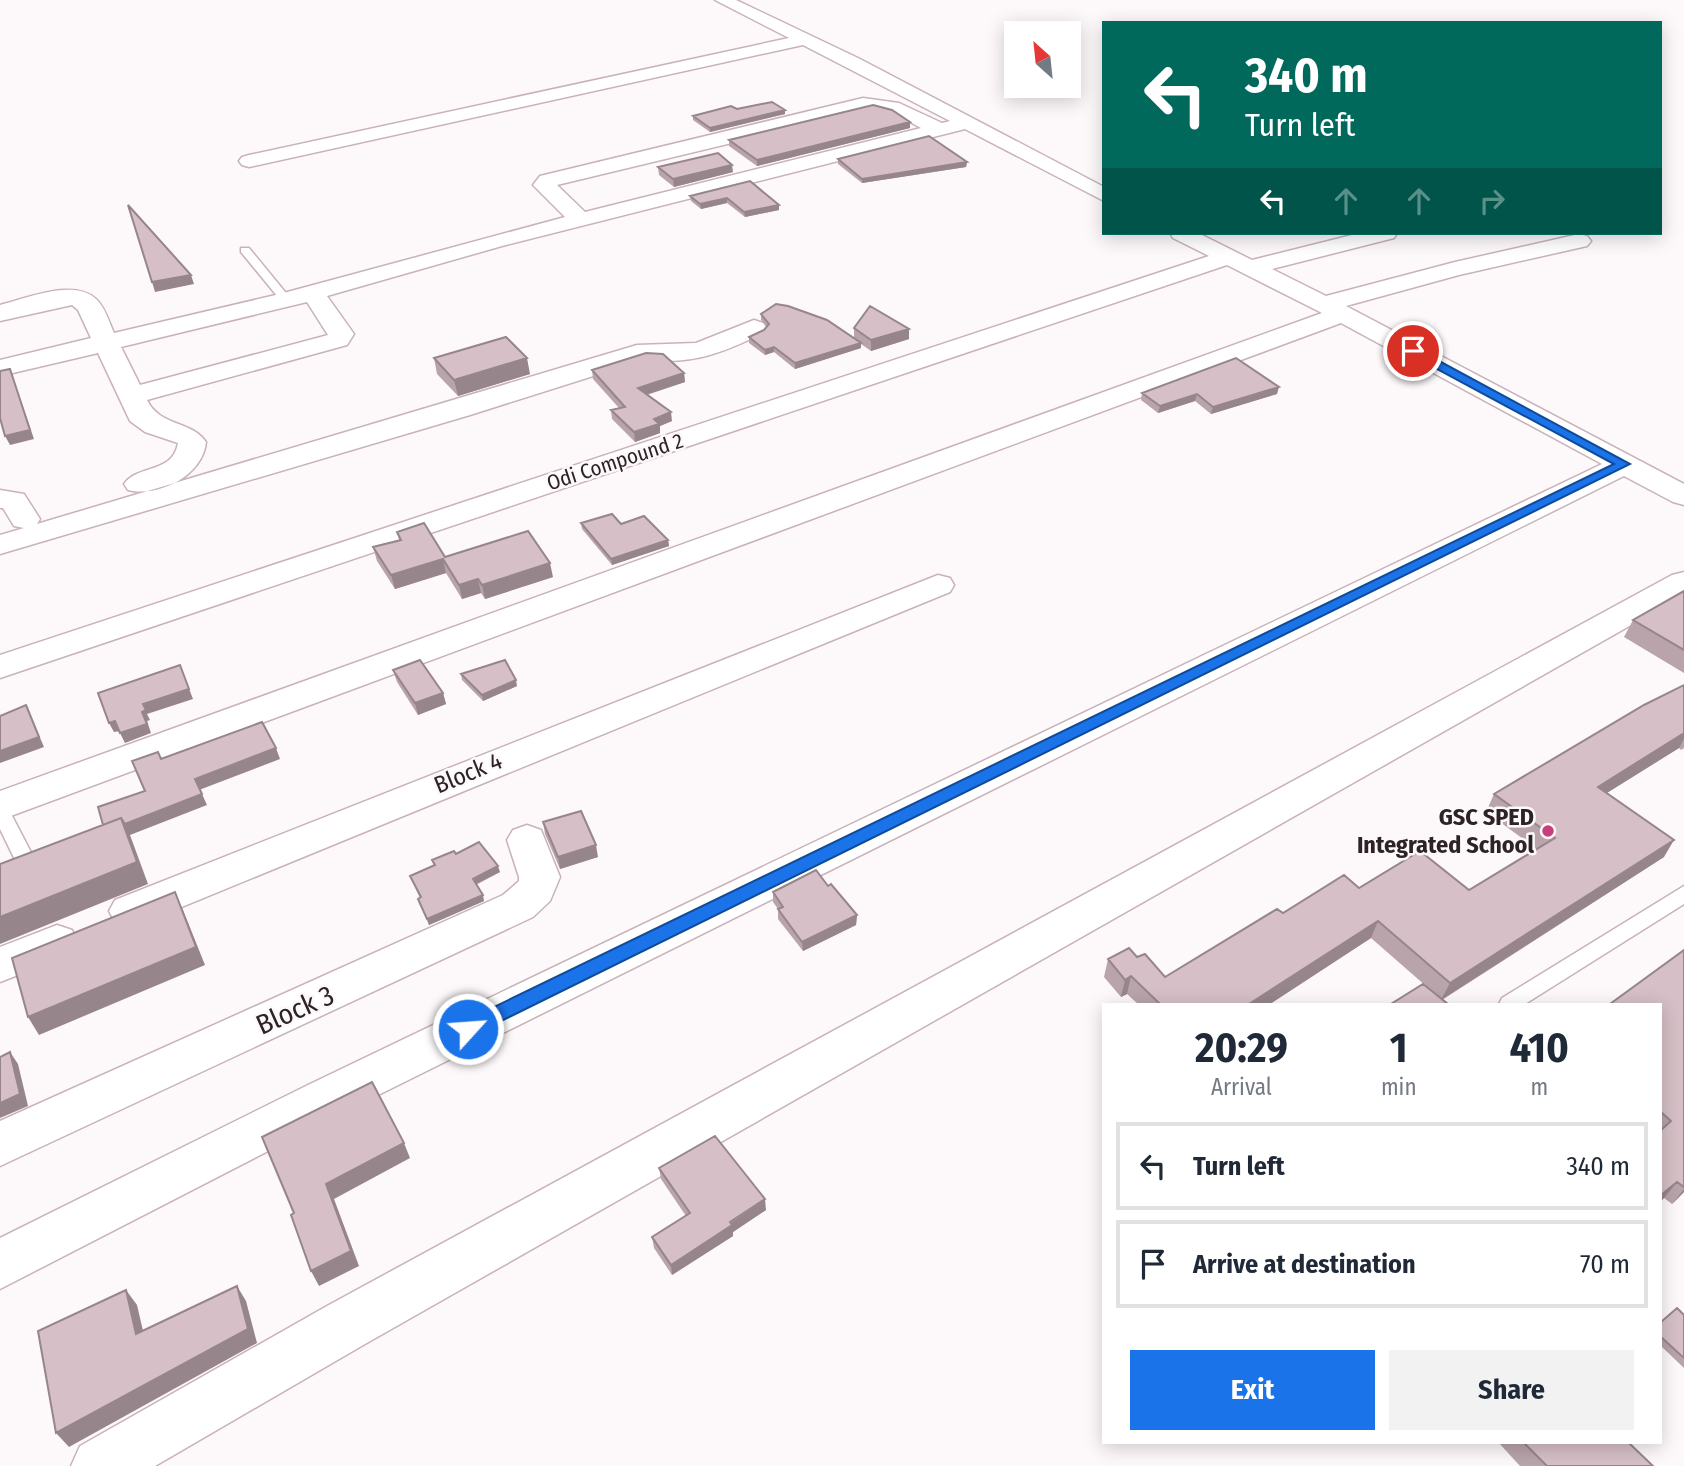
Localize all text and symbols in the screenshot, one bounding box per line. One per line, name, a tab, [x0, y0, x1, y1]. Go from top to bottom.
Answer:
north arrow	[1004, 21, 1082, 98]
map controls	[1004, 21, 1081, 98]
text: 340 m	[1245, 46, 1368, 105]
icon: left	[1130, 49, 1221, 140]
text: Turn left	[1245, 106, 1355, 144]
icon: left	[1254, 182, 1292, 220]
icon: ahead	[1327, 182, 1365, 220]
icon: ahead	[1400, 182, 1438, 220]
icon: right	[1473, 182, 1511, 220]
pin	[1383, 321, 1443, 381]
icon: arrive	[1394, 332, 1432, 370]
street label: Odi Compound 2	[544, 428, 686, 496]
street label: Block 4	[430, 747, 506, 799]
place label: GSC SPED Integrated School	[1357, 803, 1534, 859]
marker: GSC SPED Integrated School	[1540, 823, 1556, 839]
street label: Block 3	[251, 978, 339, 1042]
position arrow	[431, 992, 505, 1066]
text: 20:29	[1195, 1023, 1288, 1073]
text: 1	[1390, 1023, 1408, 1073]
text: 410	[1510, 1023, 1569, 1073]
text: Arrival	[1211, 1073, 1272, 1101]
text: min	[1381, 1073, 1417, 1101]
text: m	[1530, 1073, 1548, 1101]
icon: left	[1134, 1147, 1172, 1185]
text: Turn left	[1193, 1151, 1285, 1182]
text: 340 m	[1566, 1151, 1630, 1182]
icon: arrive	[1134, 1245, 1172, 1283]
text: Arrive at destination	[1193, 1249, 1416, 1280]
text: 70 m	[1580, 1249, 1630, 1280]
button: Exit	[1130, 1350, 1375, 1430]
button: Share	[1389, 1350, 1634, 1430]

